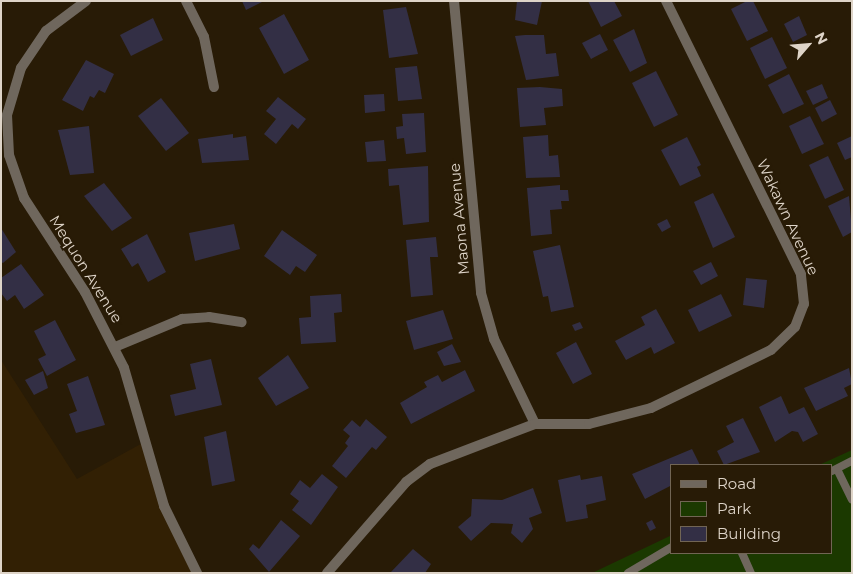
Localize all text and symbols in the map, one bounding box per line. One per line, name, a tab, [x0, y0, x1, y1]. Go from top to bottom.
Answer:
north arrow	[783, 20, 833, 70]
text: N	[811, 29, 832, 47]
street label: Wakawn Avenue	[753, 156, 823, 278]
street label: Maona Avenue	[445, 162, 473, 276]
street label: Mequon Avenue	[46, 212, 126, 326]
legend	[670, 464, 833, 554]
text: Road	[717, 474, 756, 493]
text: Park	[717, 499, 751, 518]
text: Building	[717, 524, 781, 543]

